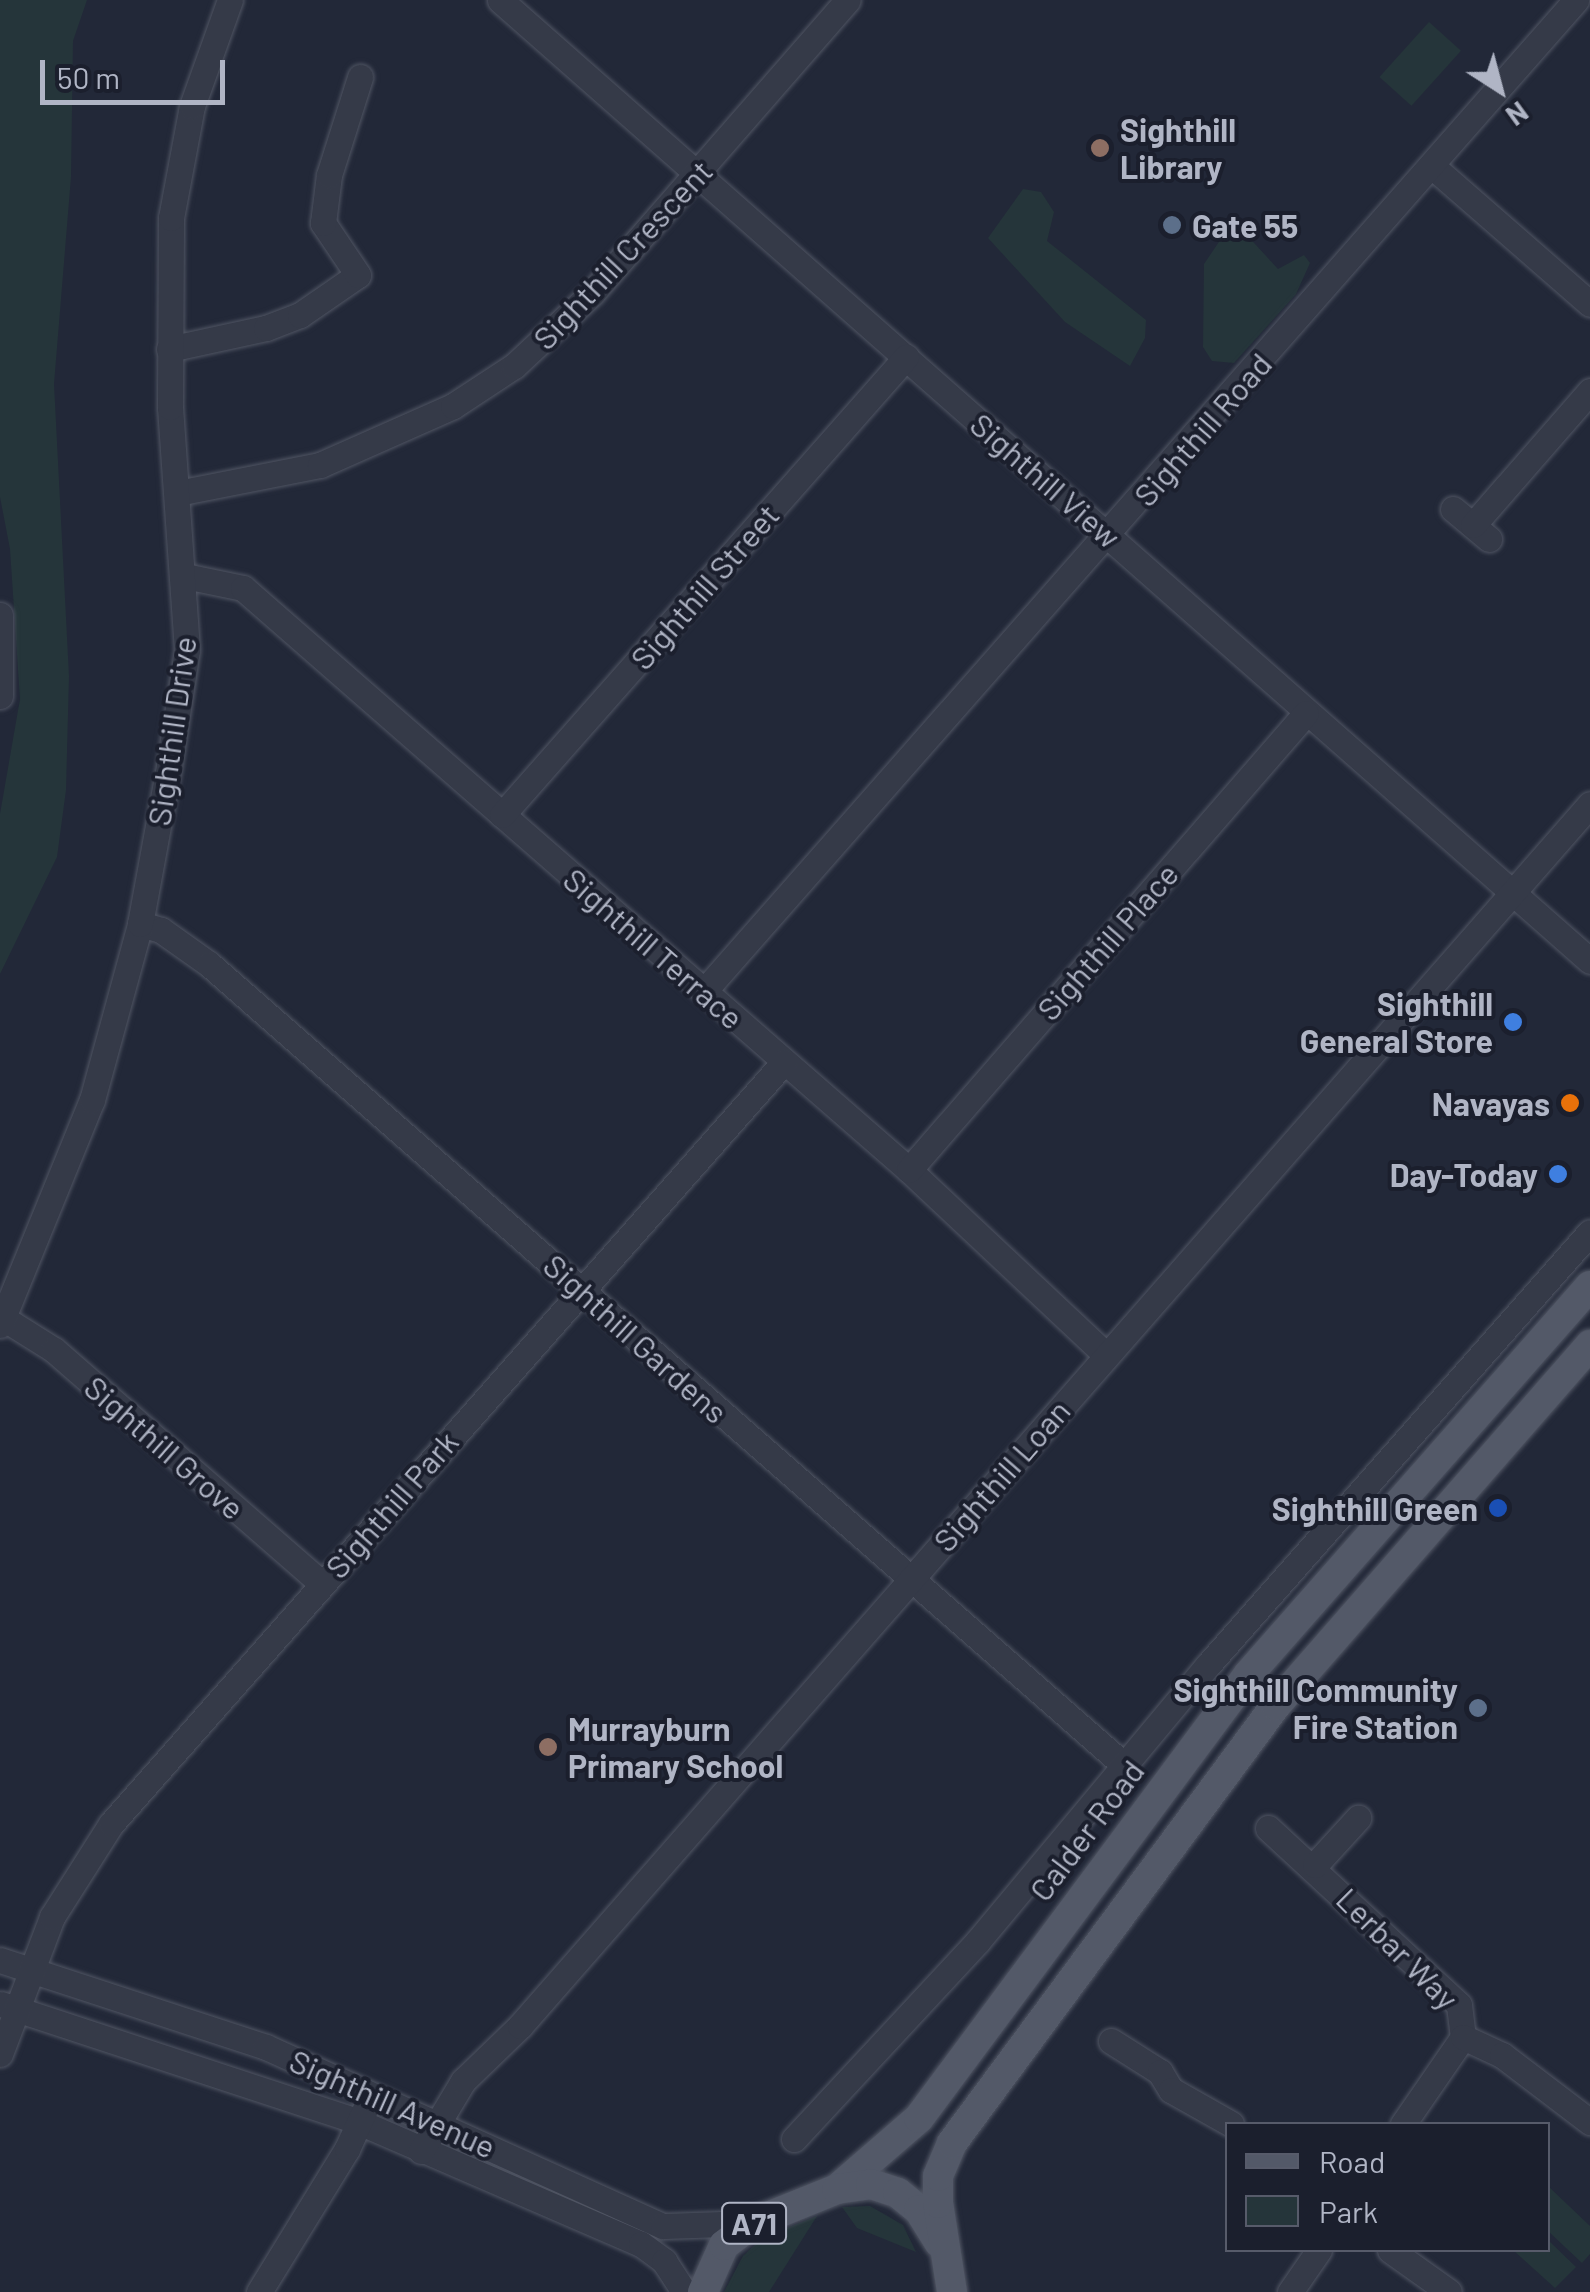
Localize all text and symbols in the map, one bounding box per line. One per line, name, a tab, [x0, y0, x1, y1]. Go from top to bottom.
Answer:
scale bar	[45, 40, 230, 102]
north arrow	[1450, 40, 1550, 140]
text: 50 m	[57, 59, 120, 95]
text: N	[1500, 95, 1535, 133]
place label: Sighthill Library	[1120, 111, 1236, 186]
marker: Sighthill Library	[1089, 137, 1111, 159]
street label: Sighthill Crescent	[524, 151, 720, 357]
place label: Gate 55	[1192, 206, 1298, 244]
marker: Gate 55	[1161, 214, 1183, 236]
street label: Sighthill Road	[1125, 345, 1279, 513]
street label: Sighthill View	[963, 404, 1129, 556]
street label: Sighthill Street	[622, 495, 786, 677]
street label: Sighthill Drive	[139, 634, 203, 828]
street label: Sighthill Place	[1028, 855, 1186, 1027]
street label: Sighthill Terrace	[556, 860, 752, 1036]
place label: Sighthill General Store	[1300, 985, 1493, 1060]
marker: Sighthill General Store	[1502, 1011, 1524, 1033]
place label: Navayas	[1432, 1084, 1550, 1122]
marker: Navayas	[1559, 1092, 1581, 1114]
place label: Day-Today	[1390, 1155, 1538, 1193]
marker: Day-Today	[1547, 1163, 1569, 1185]
street label: Sighthill Gardens	[536, 1246, 736, 1430]
street label: Sighthill Grove	[77, 1367, 253, 1527]
street label: Sighthill Loan	[925, 1391, 1077, 1559]
street label: Sighthill Park	[317, 1423, 465, 1585]
place label: Sighthill Green	[1272, 1489, 1478, 1527]
marker: Sighthill Green	[1487, 1497, 1509, 1519]
place label: Sighthill Community Fire Station	[1174, 1671, 1458, 1746]
marker: Sighthill Community Fire Station	[1467, 1697, 1489, 1719]
place label: Murrayburn Primary School	[568, 1710, 783, 1785]
marker: Murrayburn Primary School	[537, 1736, 559, 1758]
street label: Calder Road	[1021, 1752, 1151, 1908]
street label: Lerbar Way	[1329, 1879, 1467, 2017]
street label: Sighthill Avenue	[284, 2040, 502, 2166]
legend	[1225, 2122, 1550, 2252]
text: Road	[1319, 2143, 1385, 2179]
text: Park	[1319, 2193, 1378, 2229]
road number: A71	[719, 2198, 789, 2248]

